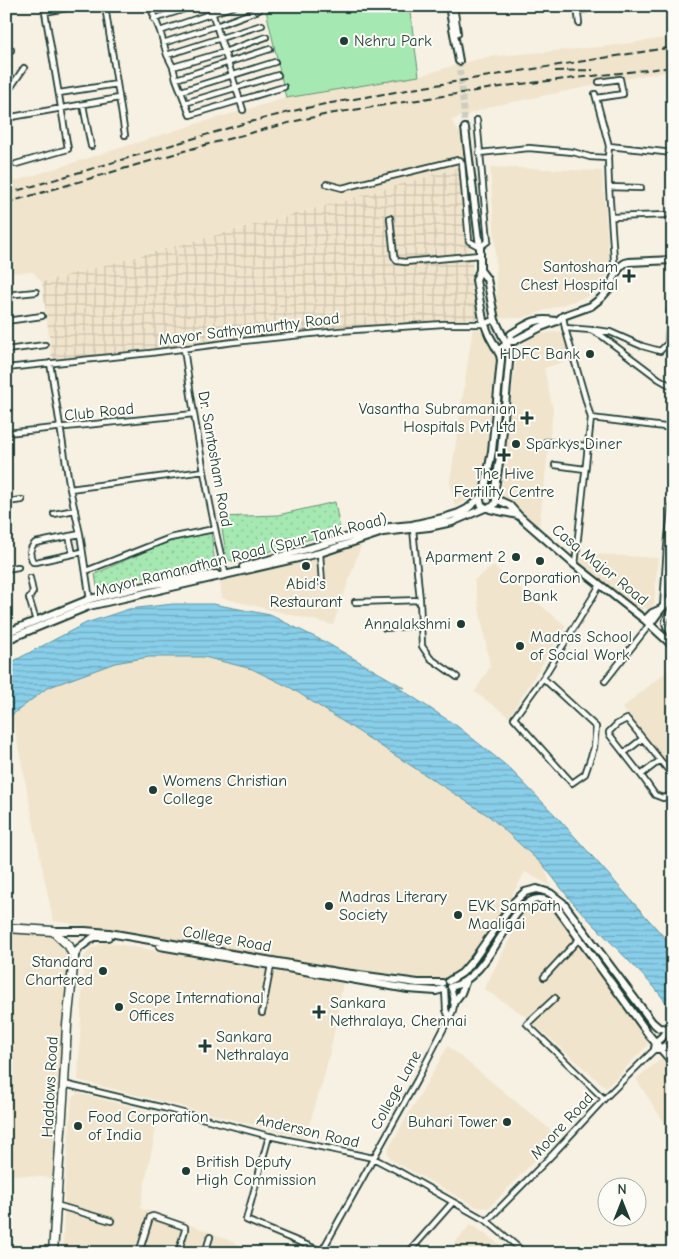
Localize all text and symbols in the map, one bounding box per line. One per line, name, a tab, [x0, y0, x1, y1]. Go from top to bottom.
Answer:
place label: Nehru Park	[354, 32, 432, 50]
marker: Nehru Park	[338, 35, 350, 47]
place label: Santosham Chest Hospital	[520, 258, 618, 294]
marker: Santosham Chest Hospital	[622, 269, 636, 283]
street label: Mayor Sathyamurthy Road	[158, 309, 340, 349]
place label: HDFC Bank	[500, 345, 580, 363]
marker: HDFC Bank	[584, 348, 596, 360]
street label: Dr. Santosham Road	[194, 390, 236, 528]
street label: Club Road	[63, 399, 135, 425]
place label: Vasantha Subramanian Hospitals Pvt Ltd	[359, 400, 516, 436]
marker: Vasantha Subramanian Hospitals Pvt Ltd	[520, 411, 534, 425]
place label: Sparkys Diner	[526, 435, 622, 453]
marker: Sparkys Diner	[510, 438, 522, 450]
marker: The Hive Fertility Centre	[497, 448, 511, 462]
place label: The Hive Fertility Centre	[454, 465, 554, 501]
street label: Mayor Ramanathan Road (Spur Tank Road)	[93, 510, 389, 600]
street label: Casa Major Road	[548, 521, 652, 609]
place label: Aparment 2	[425, 548, 506, 566]
marker: Aparment 2	[510, 551, 522, 563]
marker: Corporation Bank	[534, 555, 546, 567]
marker: Abid's Restaurant	[300, 560, 312, 572]
place label: Corporation Bank	[499, 569, 581, 605]
place label: Abid's Restaurant	[270, 575, 343, 611]
place label: Annalakshmi	[364, 615, 451, 633]
marker: Annalakshmi	[455, 618, 467, 630]
place label: Madras School of Social Work	[530, 628, 632, 664]
marker: Madras School of Social Work	[514, 640, 526, 652]
place label: Womens Christian College	[163, 772, 287, 808]
marker: Womens Christian College	[147, 784, 159, 796]
place label: Madras Literary Society	[339, 888, 448, 924]
place label: EVK Sampath Maaligai	[468, 897, 561, 933]
marker: Madras Literary Society	[323, 900, 335, 912]
marker: EVK Sampath Maaligai	[452, 909, 464, 921]
street label: College Road	[181, 922, 273, 956]
place label: Standard Chartered	[25, 953, 93, 989]
marker: Standard Chartered	[97, 965, 109, 977]
place label: Scope International Offices	[129, 989, 264, 1025]
place label: Sankara Nethralaya, Chennai	[330, 994, 467, 1030]
marker: Scope International Offices	[113, 1001, 125, 1013]
marker: Sankara Nethralaya, Chennai	[312, 1005, 326, 1019]
place label: Sankara Nethralaya	[216, 1028, 289, 1064]
street label: Haddows Road	[38, 1036, 62, 1138]
marker: Sankara Nethralaya	[198, 1039, 212, 1053]
street label: College Lane	[367, 1047, 425, 1133]
street label: Moore Road	[527, 1089, 597, 1163]
place label: Food Corporation of India	[88, 1108, 209, 1144]
street label: Anderson Road	[255, 1110, 361, 1152]
place label: Buhari Tower	[408, 1113, 498, 1131]
marker: Buhari Tower	[501, 1116, 513, 1128]
marker: Food Corporation of India	[72, 1120, 84, 1132]
place label: British Deputy High Commission	[196, 1153, 316, 1189]
marker: British Deputy High Commission	[180, 1165, 192, 1177]
north arrow	[596, 1176, 646, 1226]
text: N	[617, 1181, 627, 1198]

